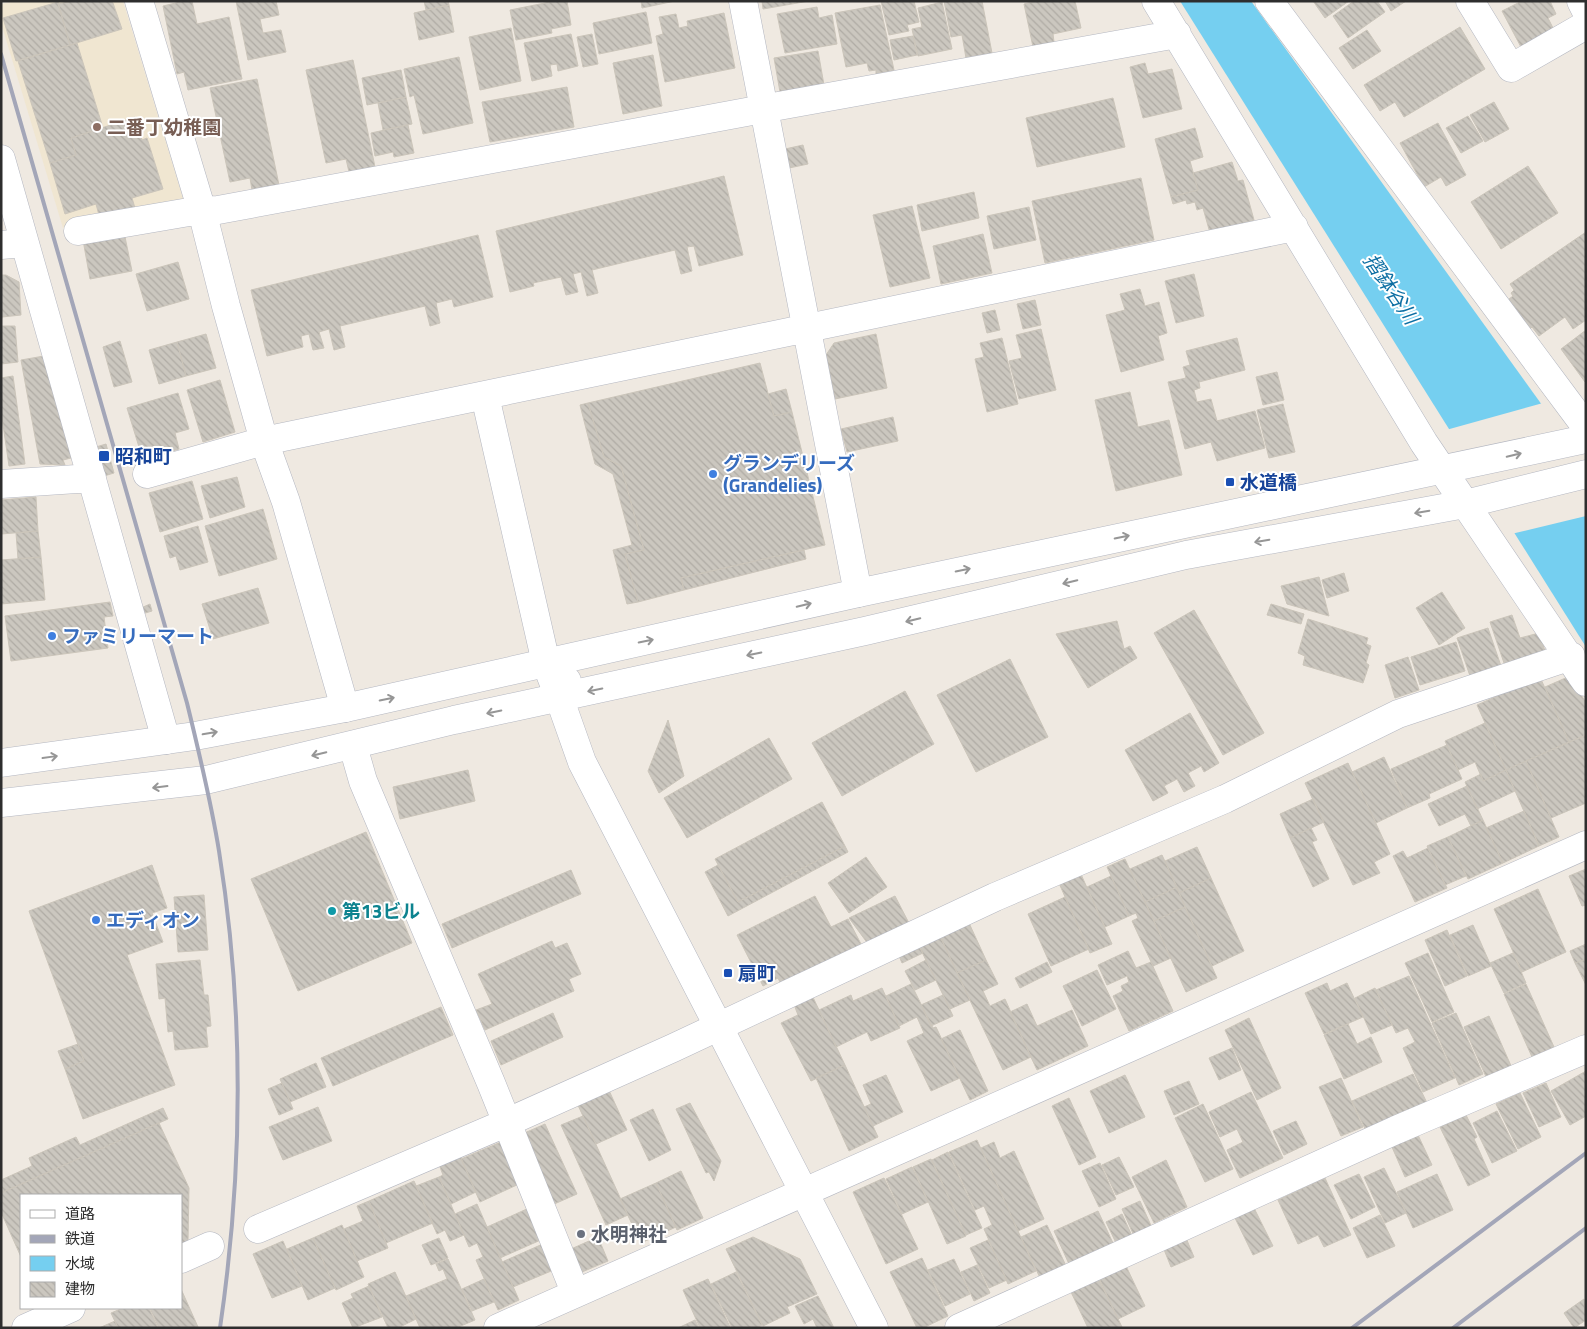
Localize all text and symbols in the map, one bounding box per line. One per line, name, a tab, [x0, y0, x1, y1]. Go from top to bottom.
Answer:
place label: 二番丁幼稚園	[107, 112, 221, 141]
marker: 二番丁幼稚園	[91, 121, 103, 133]
water label: 摺鉢谷川	[1356, 247, 1428, 332]
place label: 昭和町	[115, 441, 172, 470]
place label: グランデリーズ (Grandelies)	[723, 448, 855, 499]
marker: 昭和町	[97, 449, 111, 463]
one-way arrow	[1505, 450, 1521, 459]
place label: 水道橋	[1240, 467, 1297, 496]
marker: グランデリーズ (Grandelies)	[707, 468, 719, 480]
marker: 水道橋	[1224, 476, 1236, 488]
one-way arrow	[1414, 508, 1430, 518]
one-way arrow	[1114, 532, 1130, 541]
one-way arrow	[1255, 537, 1271, 547]
one-way arrow	[955, 565, 971, 574]
one-way arrow	[1063, 578, 1079, 587]
one-way arrow	[796, 600, 812, 609]
one-way arrow	[905, 616, 921, 625]
place label: ファミリーマート	[62, 621, 214, 650]
marker: ファミリーマート	[46, 630, 58, 642]
one-way arrow	[637, 636, 653, 645]
one-way arrow	[746, 650, 762, 660]
one-way arrow	[588, 686, 604, 695]
one-way arrow	[379, 694, 395, 704]
one-way arrow	[486, 708, 502, 717]
one-way arrow	[202, 727, 218, 737]
one-way arrow	[311, 750, 327, 759]
one-way arrow	[41, 751, 57, 761]
one-way arrow	[152, 782, 168, 792]
place label: 第13ビル	[342, 896, 420, 925]
place label: エディオン	[106, 905, 200, 934]
marker: 第13ビル	[326, 905, 338, 917]
marker: エディオン	[90, 914, 102, 926]
place label: 扇町	[738, 958, 776, 987]
marker: 扇町	[722, 967, 734, 979]
legend	[20, 1194, 182, 1309]
text: 道路	[65, 1202, 95, 1225]
place label: 水明神社	[591, 1219, 667, 1248]
text: 鉄道	[65, 1227, 95, 1250]
marker: 水明神社	[575, 1228, 587, 1240]
text: 水域	[65, 1252, 95, 1275]
text: 建物	[65, 1277, 95, 1300]

